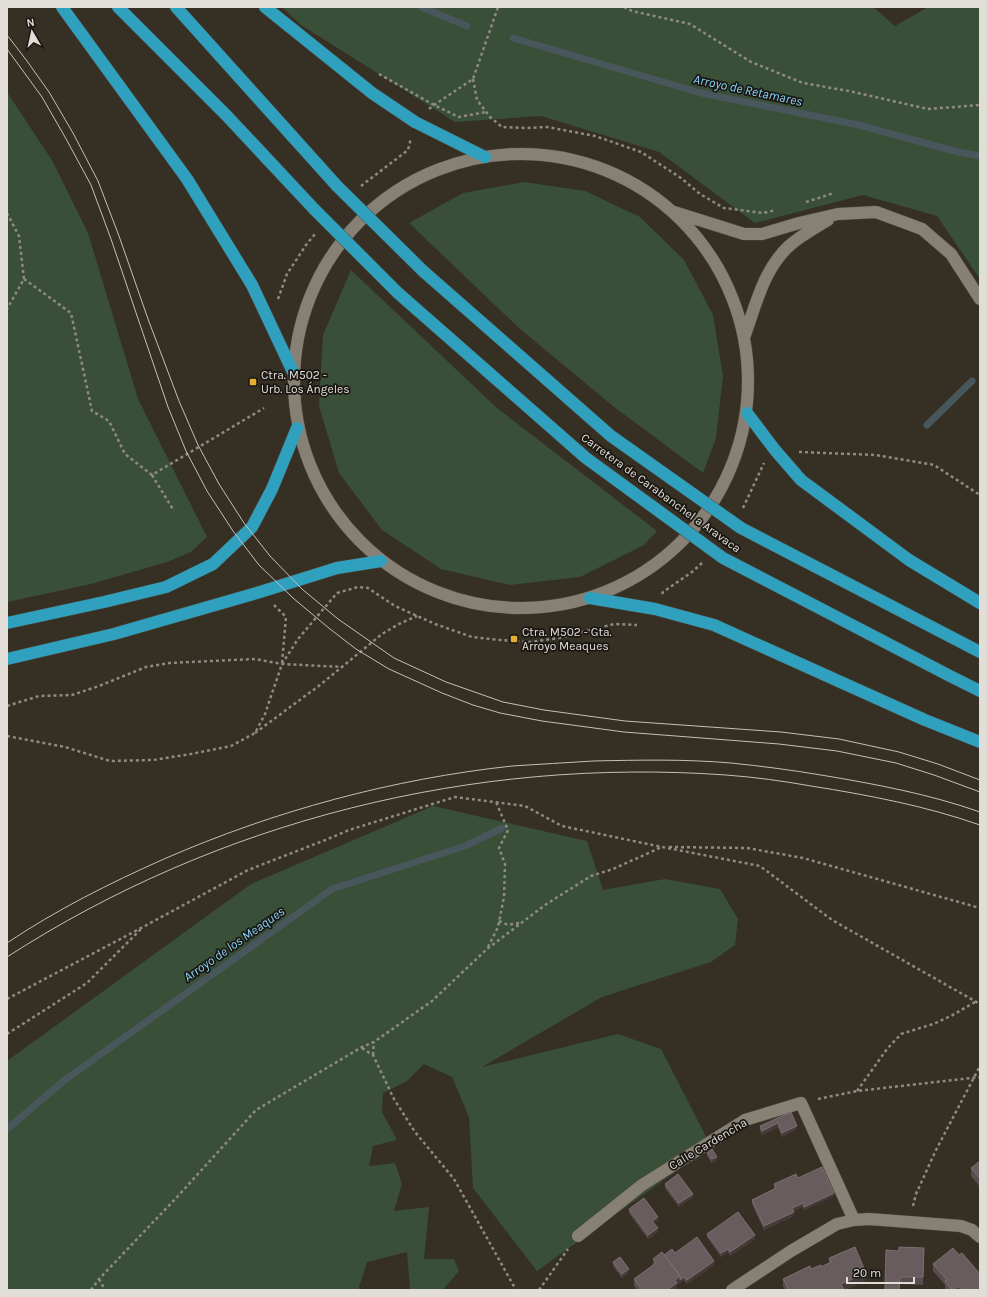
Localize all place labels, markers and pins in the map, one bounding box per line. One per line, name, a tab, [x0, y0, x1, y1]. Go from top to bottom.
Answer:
place label: Ctra. M502 - Urb. Los Ángeles	[261, 368, 350, 396]
marker: Ctra. M502 - Urb. Los Ángeles	[248, 377, 258, 387]
place label: Ctra. M502 - Gta. Arroyo Meaques	[522, 625, 612, 653]
marker: Ctra. M502 - Gta. Arroyo Meaques	[509, 634, 519, 644]

